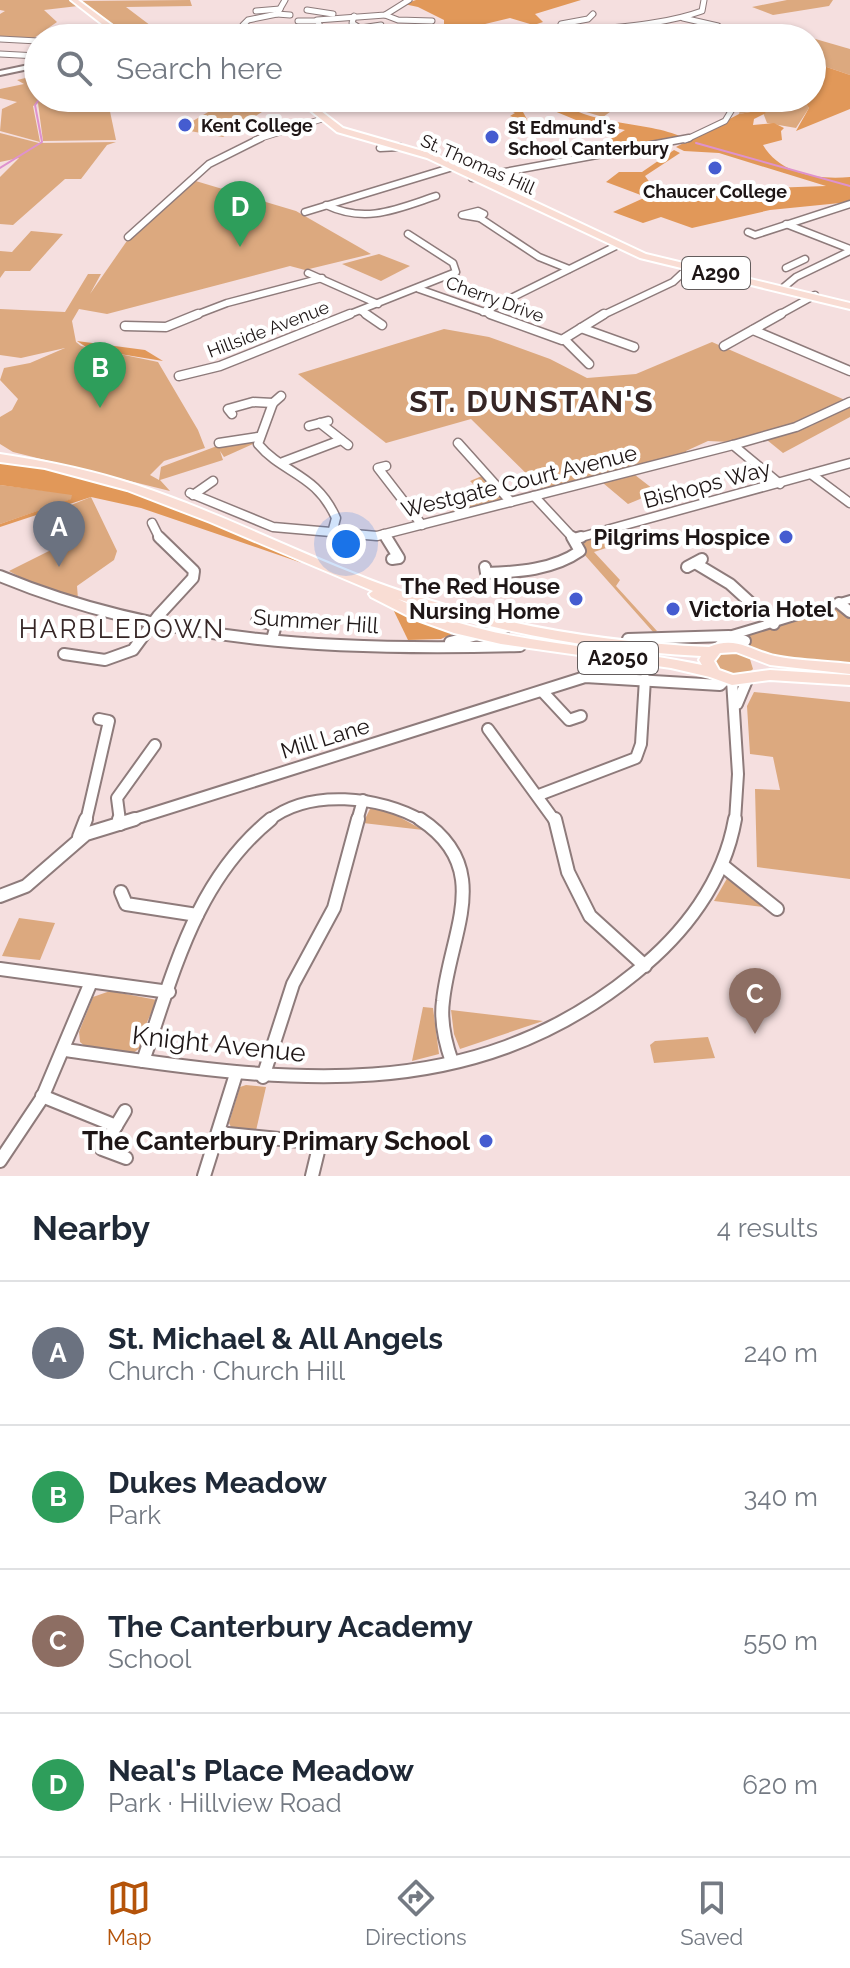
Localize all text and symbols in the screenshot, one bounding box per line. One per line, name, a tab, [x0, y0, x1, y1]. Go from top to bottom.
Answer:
search box	[24, 24, 826, 112]
icon: search	[52, 46, 96, 90]
text: Search here	[116, 51, 283, 86]
place label: Kent College	[201, 115, 313, 136]
marker: Kent College	[176, 116, 194, 134]
place label: St Edmund's School Canterbury	[508, 117, 669, 159]
marker: St Edmund's School Canterbury	[483, 128, 501, 146]
street label: St. Thomas Hill	[418, 129, 539, 199]
marker: Chaucer College	[706, 159, 724, 177]
pin: D	[214, 181, 266, 247]
place label: Chaucer College	[643, 181, 787, 202]
road number: A290	[682, 257, 750, 289]
street label: Cherry Drive	[443, 272, 547, 327]
street label: Hillside Avenue	[204, 296, 332, 362]
pin: B	[74, 342, 126, 408]
district label: ST. DUNSTAN'S	[409, 384, 655, 419]
street label: Westgate Court Avenue	[398, 439, 640, 523]
street label: Bishops Way	[641, 455, 773, 513]
pin: A	[33, 501, 85, 567]
your location	[326, 524, 366, 564]
place label: Pilgrims Hospice	[594, 524, 770, 550]
marker: Pilgrims Hospice	[777, 528, 795, 546]
place label: The Red House Nursing Home	[401, 573, 560, 624]
marker: The Red House Nursing Home	[567, 590, 585, 608]
place label: Victoria Hotel	[689, 596, 834, 622]
marker: Victoria Hotel	[664, 600, 682, 618]
street label: Summer Hill	[252, 604, 380, 638]
district label: HARBLEDOWN	[19, 614, 225, 644]
road number: A2050	[578, 642, 658, 674]
street label: Mill Lane	[277, 712, 373, 764]
pin: C	[729, 968, 781, 1034]
street label: Knight Avenue	[131, 1020, 307, 1068]
place label: The Canterbury Primary School	[82, 1126, 471, 1156]
marker: The Canterbury Primary School	[477, 1132, 495, 1150]
text: Nearby	[32, 1208, 150, 1248]
text: 4 results	[717, 1213, 818, 1243]
text: St. Michael & All Angels	[108, 1321, 443, 1356]
text: A	[49, 1338, 67, 1368]
text: 240 m	[744, 1338, 818, 1368]
text: Church · Church Hill	[108, 1356, 345, 1386]
text: Dukes Meadow	[108, 1465, 327, 1500]
text: B	[49, 1482, 67, 1512]
text: 340 m	[743, 1482, 818, 1512]
text: Park	[108, 1500, 161, 1530]
text: The Canterbury Academy	[108, 1609, 473, 1644]
text: C	[49, 1626, 67, 1656]
text: 550 m	[743, 1626, 818, 1656]
text: School	[108, 1644, 191, 1674]
text: Neal's Place Meadow	[108, 1753, 414, 1788]
text: D	[49, 1770, 67, 1800]
text: 620 m	[742, 1770, 818, 1800]
text: Park · Hillview Road	[108, 1788, 342, 1818]
tab: Map	[107, 1876, 152, 1950]
tab: Directions	[365, 1876, 467, 1950]
tab: Saved	[680, 1876, 743, 1950]

